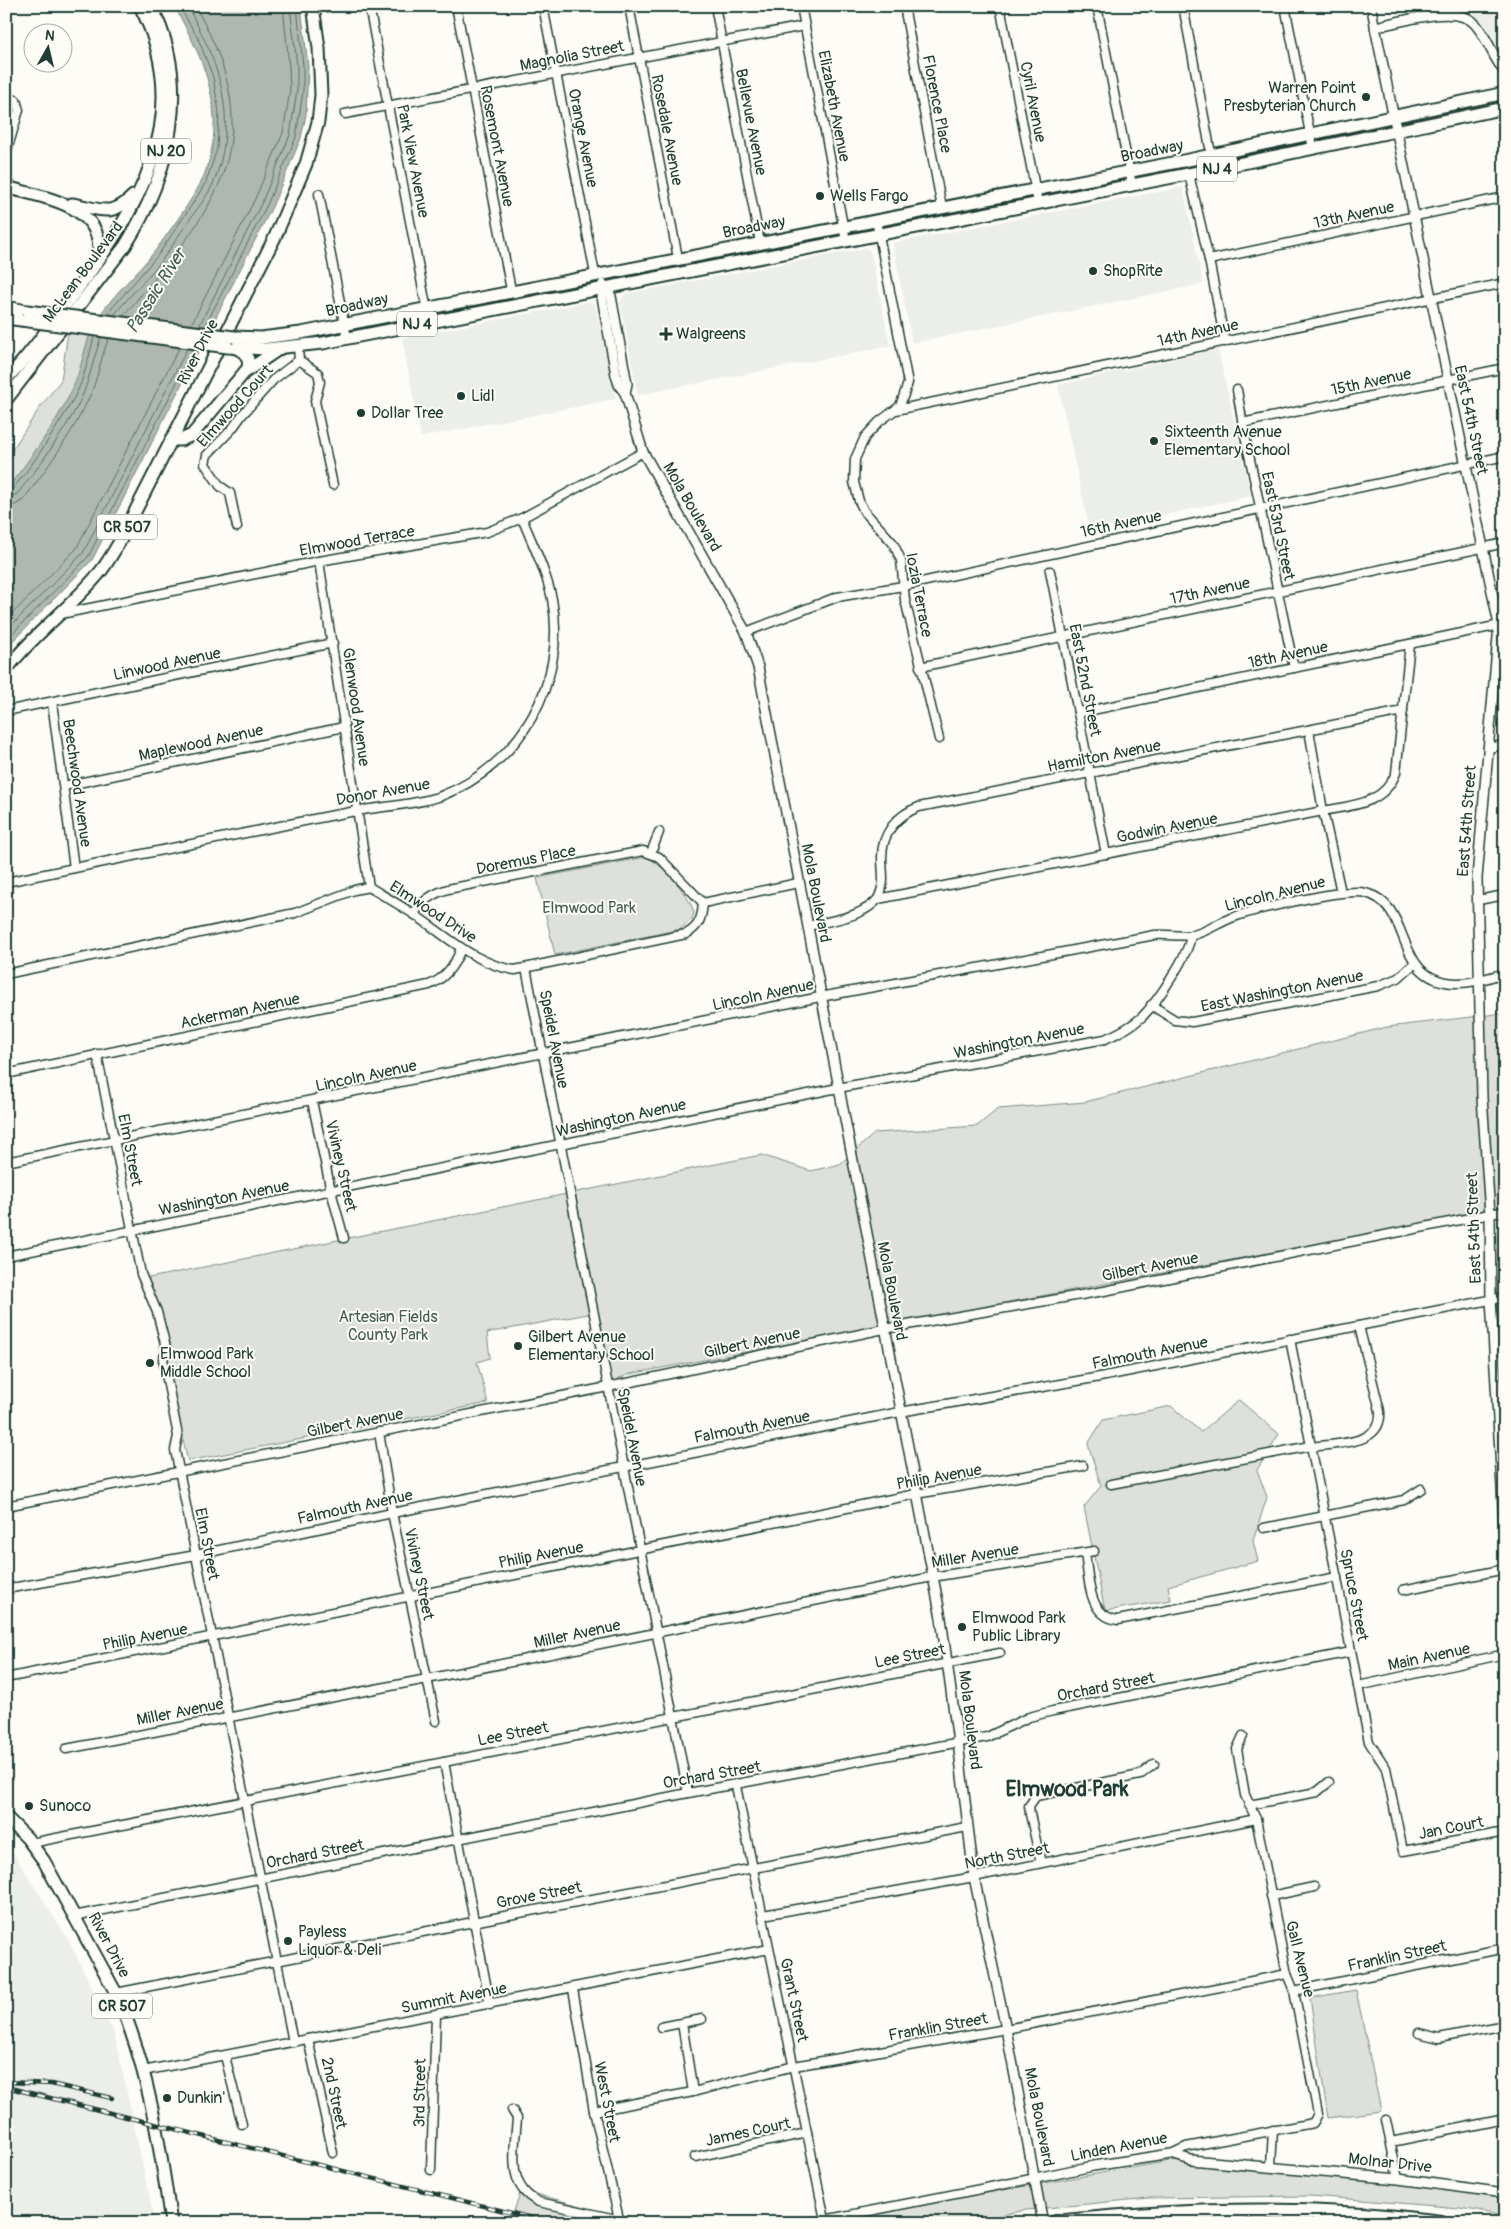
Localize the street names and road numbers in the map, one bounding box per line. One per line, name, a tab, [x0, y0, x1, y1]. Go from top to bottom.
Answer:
street label: Magnolia Street	[518, 36, 626, 76]
street label: Elizabeth Avenue	[813, 49, 855, 164]
street label: Florence Place	[918, 53, 956, 155]
street label: Cyril Avenue	[1015, 60, 1051, 144]
street label: Bellevue Avenue	[731, 67, 771, 177]
street label: Rosedale Avenue	[646, 73, 688, 187]
street label: Rosemont Avenue	[475, 84, 519, 209]
street label: Orange Avenue	[564, 87, 602, 189]
street label: Park View Avenue	[392, 103, 434, 220]
street label: Broadway	[1119, 135, 1185, 167]
road number: NJ 20	[141, 138, 191, 164]
road number: NJ 4	[1197, 156, 1237, 182]
street label: 13th Avenue	[1312, 197, 1396, 233]
street label: Broadway	[721, 211, 787, 243]
street label: McLean Boulevard	[39, 218, 127, 326]
street label: Broadway	[324, 289, 390, 321]
road number: NJ 4	[397, 312, 437, 336]
street label: 14th Avenue	[1156, 315, 1240, 351]
street label: River Drive	[173, 316, 223, 388]
street label: Elmwood Court	[193, 360, 278, 451]
street label: East 54th Street	[1450, 363, 1492, 477]
street label: 15th Avenue	[1329, 364, 1413, 400]
street label: Mola Boulevard	[658, 459, 726, 555]
street label: East 53rd Street	[1257, 470, 1299, 583]
street label: 16th Avenue	[1079, 506, 1163, 542]
road number: CR 507	[97, 514, 157, 540]
street label: Elmwood Terrace	[298, 521, 416, 561]
street label: Iozia Terrace	[901, 551, 937, 639]
street label: 17th Avenue	[1168, 573, 1252, 609]
street label: East 52nd Street	[1064, 622, 1106, 738]
street label: 18th Avenue	[1246, 637, 1330, 673]
street label: Linwood Avenue	[111, 643, 223, 685]
street label: Glenwood Avenue	[338, 646, 374, 768]
street label: Beechwood Avenue	[58, 718, 96, 848]
street label: Maplewood Avenue	[137, 720, 265, 766]
street label: Hamilton Avenue	[1046, 735, 1162, 777]
street label: East 54th Street	[1453, 764, 1481, 877]
street label: Donor Avenue	[335, 774, 432, 810]
street label: Godwin Avenue	[1115, 808, 1219, 848]
street label: Doremus Place	[475, 841, 577, 879]
street label: Mola Boulevard	[797, 842, 835, 944]
street label: Lincoln Avenue	[1223, 872, 1327, 916]
street label: Elmwood Drive	[386, 876, 480, 948]
street label: East Washington Avenue	[1199, 965, 1365, 1017]
street label: Lincoln Avenue	[711, 974, 816, 1015]
street label: Speidel Avenue	[535, 988, 573, 1090]
street label: Ackerman Avenue	[178, 989, 302, 1033]
street label: Washington Avenue	[952, 1019, 1086, 1063]
street label: Lincoln Avenue	[314, 1055, 419, 1096]
street label: Washington Avenue	[554, 1094, 688, 1142]
street label: Elm Street	[113, 1112, 147, 1188]
street label: Viviney Street	[321, 1118, 361, 1214]
street label: East 54th Street	[1462, 1171, 1486, 1284]
street label: Washington Avenue	[157, 1176, 291, 1220]
street label: Mola Boulevard	[873, 1240, 911, 1342]
street label: Gilbert Avenue	[1100, 1248, 1200, 1286]
street label: Gilbert Avenue	[702, 1323, 802, 1363]
street label: Falmouth Avenue	[1090, 1332, 1210, 1374]
street label: Speidel Avenue	[613, 1386, 651, 1488]
street label: Gilbert Avenue	[305, 1404, 405, 1442]
street label: Falmouth Avenue	[692, 1406, 812, 1448]
street label: Philip Avenue	[895, 1460, 983, 1494]
street label: Falmouth Avenue	[296, 1485, 415, 1529]
street label: Elm Street	[190, 1506, 224, 1582]
street label: Viviney Street	[400, 1526, 439, 1622]
street label: Philip Avenue	[497, 1537, 585, 1573]
street label: Miller Avenue	[930, 1539, 1020, 1573]
street label: Spruce Street	[1335, 1547, 1373, 1643]
street label: Miller Avenue	[532, 1615, 622, 1653]
street label: Philip Avenue	[101, 1619, 189, 1655]
street label: Lee Street	[873, 1639, 948, 1673]
street label: Main Avenue	[1386, 1639, 1472, 1675]
street label: Orchard Street	[1055, 1668, 1157, 1706]
street label: Mola Boulevard	[954, 1669, 986, 1771]
street label: Miller Avenue	[135, 1694, 225, 1730]
street label: Lee Street	[476, 1717, 551, 1751]
street label: Orchard Street	[661, 1756, 763, 1793]
street label: Jan Court	[1417, 1812, 1486, 1844]
street label: Orchard Street	[264, 1835, 366, 1873]
street label: North Street	[963, 1838, 1052, 1874]
street label: Grove Street	[495, 1877, 584, 1913]
street label: River Drive	[83, 1909, 135, 1981]
street label: Gall Avenue	[1281, 1919, 1319, 2000]
street label: Franklin Street	[1346, 1936, 1449, 1976]
street label: Grant Street	[775, 1956, 813, 2044]
street label: Summit Avenue	[399, 1978, 509, 2018]
road number: CR 507	[92, 1994, 152, 2018]
street label: Franklin Street	[887, 2008, 990, 2046]
street label: 2nd Street	[317, 2055, 351, 2131]
street label: 3rd Street	[409, 2058, 431, 2128]
street label: West Street	[589, 2060, 625, 2145]
street label: Mola Boulevard	[1020, 2066, 1058, 2168]
street label: James Court	[704, 2113, 793, 2151]
street label: Linden Avenue	[1069, 2128, 1169, 2166]
street label: Molnar Drive	[1347, 2149, 1433, 2177]

